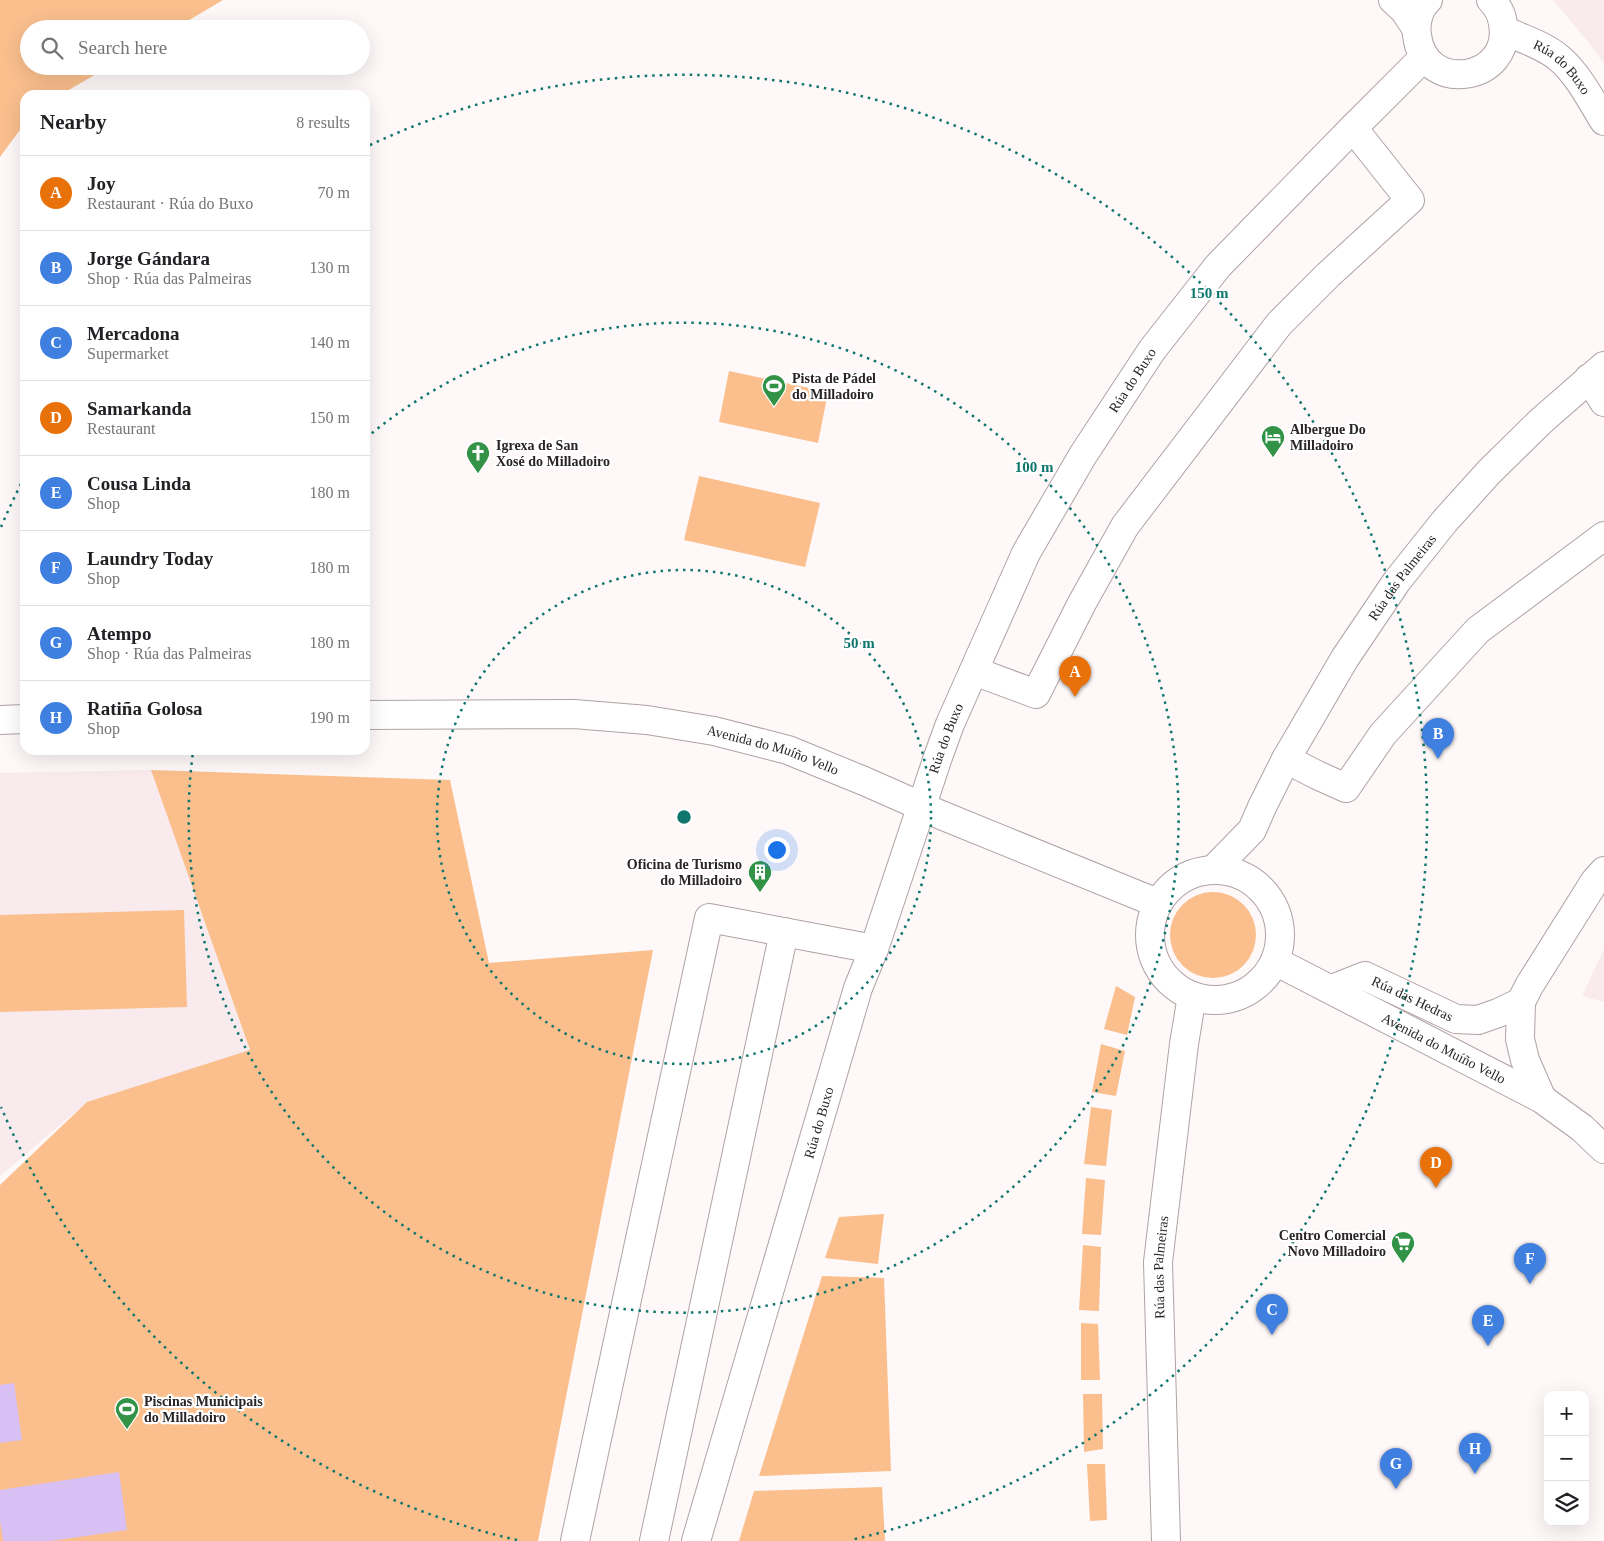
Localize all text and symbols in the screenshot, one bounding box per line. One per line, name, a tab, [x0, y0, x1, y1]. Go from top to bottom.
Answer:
search box	[20, 20, 370, 75]
icon: search	[38, 34, 66, 62]
street label: Rúa do Buxo	[1531, 36, 1593, 97]
text: Search here	[78, 37, 167, 58]
text: Nearby	[40, 110, 107, 134]
text: 8 results	[296, 114, 350, 131]
text: Joy	[87, 173, 116, 194]
text: A	[50, 184, 62, 201]
text: 70 m	[318, 184, 350, 201]
text: Restaurant · Rúa do Buxo	[87, 195, 253, 212]
text: Jorge Gándara	[87, 248, 210, 269]
text: B	[51, 259, 61, 276]
text: 130 m	[310, 259, 350, 276]
text: Shop · Rúa das Palmeiras	[87, 270, 251, 287]
text: 150 m	[1190, 285, 1229, 301]
text: Mercadona	[87, 323, 180, 344]
text: C	[50, 334, 62, 351]
text: 140 m	[310, 334, 350, 351]
text: Supermarket	[87, 345, 169, 362]
street label: Rúa do Buxo	[1106, 345, 1159, 415]
place label: Pista de Pádel do Milladoiro	[792, 371, 876, 402]
sports icon: Pista de Pádel do Milladoiro	[761, 373, 787, 407]
text: Samarkanda	[87, 398, 192, 419]
text: D	[50, 409, 62, 426]
text: 150 m	[310, 409, 350, 426]
text: Restaurant	[87, 420, 155, 437]
place label: Albergue Do Milladoiro	[1290, 422, 1366, 453]
hotel icon: Albergue Do Milladoiro	[1260, 424, 1286, 458]
place label: Igrexa de San Xosé do Milladoiro	[496, 438, 610, 469]
church icon: Igrexa de San Xosé do Milladoiro	[465, 440, 491, 474]
text: 100 m	[1015, 459, 1054, 475]
text: Cousa Linda	[87, 473, 191, 494]
text: E	[51, 484, 61, 501]
text: 180 m	[310, 484, 350, 501]
text: Shop	[87, 495, 120, 512]
street label: Rúa das Palmeiras	[1365, 531, 1439, 623]
text: Laundry Today	[87, 548, 213, 569]
text: F	[51, 559, 61, 576]
text: 180 m	[310, 559, 350, 576]
text: Shop	[87, 570, 120, 587]
text: Atempo	[87, 623, 151, 644]
text: G	[50, 634, 62, 651]
text: 180 m	[310, 634, 350, 651]
text: 50 m	[843, 635, 875, 651]
text: Shop · Rúa das Palmeiras	[87, 645, 251, 662]
pin: A	[1059, 656, 1091, 697]
text: Ratiña Golosa	[87, 698, 203, 719]
street label: Rúa do Buxo	[926, 701, 966, 775]
text: H	[50, 709, 62, 726]
text: 190 m	[310, 709, 350, 726]
pin: B	[1422, 718, 1454, 759]
text: Shop	[87, 720, 120, 737]
street label: Avenida do Muíño Vello	[706, 722, 841, 777]
centre of rings	[675, 808, 693, 826]
your location	[764, 837, 790, 863]
place label: Oficina de Turismo do Milladoiro	[627, 857, 742, 888]
building icon: Oficina de Turismo do Milladoiro	[747, 859, 773, 893]
street label: Rúa das Hedras	[1370, 973, 1455, 1024]
street label: Avenida do Muíño Vello	[1379, 1010, 1508, 1086]
street label: Rúa do Buxo	[801, 1085, 836, 1160]
pin: D	[1420, 1147, 1452, 1188]
street label: Rúa das Palmeiras	[1150, 1215, 1171, 1319]
place label: Centro Comercial Novo Milladoiro	[1279, 1228, 1386, 1259]
supermarket icon: Centro Comercial Novo Milladoiro	[1390, 1230, 1416, 1264]
pin: F	[1514, 1243, 1546, 1284]
pin: C	[1256, 1294, 1288, 1335]
pin: E	[1472, 1305, 1504, 1346]
map controls	[1544, 1391, 1589, 1526]
button: +	[1544, 1391, 1589, 1436]
place label: Piscinas Municipais do Milladoiro	[144, 1394, 263, 1425]
sports icon: Piscinas Municipais do Milladoiro	[114, 1396, 140, 1430]
pin: H	[1459, 1433, 1491, 1474]
button: −	[1544, 1436, 1589, 1481]
pin: G	[1380, 1448, 1412, 1489]
button: layers	[1544, 1481, 1589, 1526]

